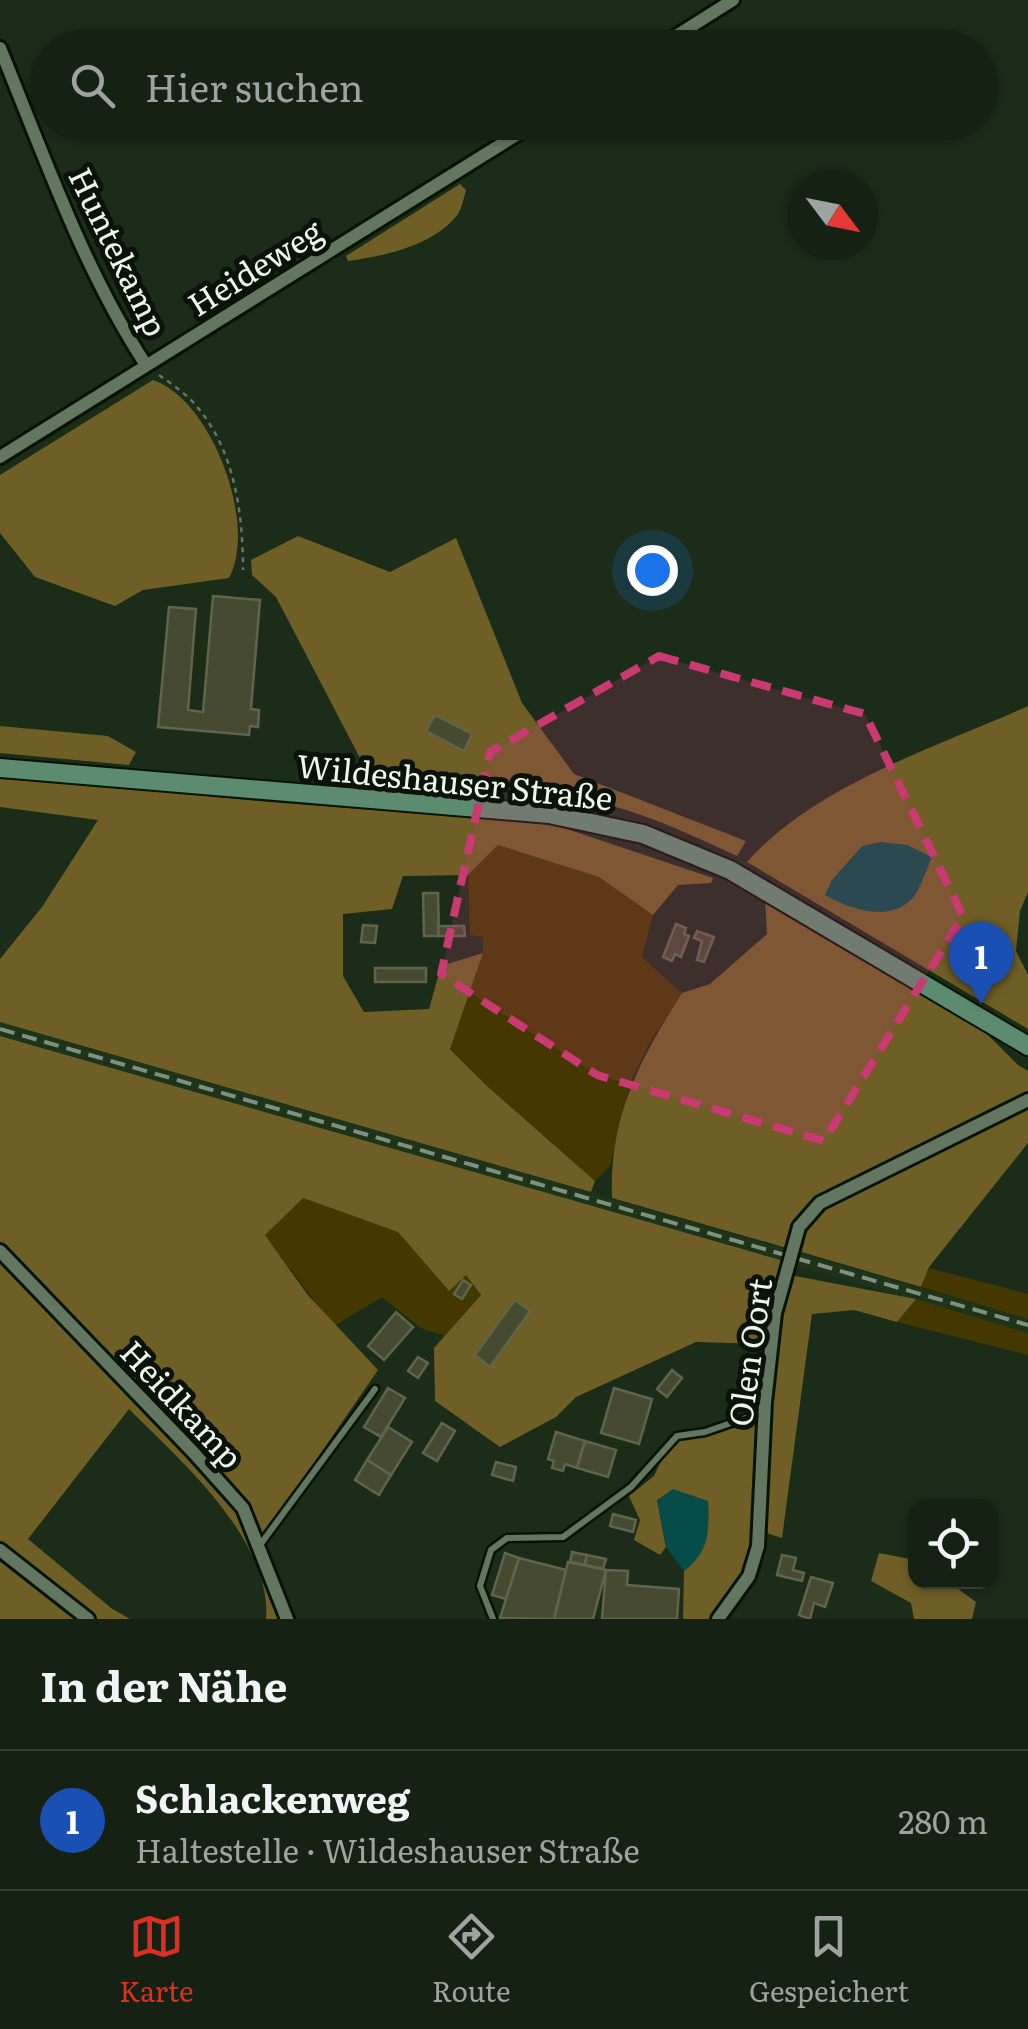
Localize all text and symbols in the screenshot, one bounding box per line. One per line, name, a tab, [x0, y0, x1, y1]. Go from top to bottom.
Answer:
search box	[30, 30, 998, 140]
text: Hier suchen	[145, 57, 364, 114]
icon: search	[65, 58, 120, 113]
street label: Huntekamp	[58, 158, 182, 344]
north arrow	[788, 170, 878, 260]
street label: Heideweg	[177, 206, 331, 326]
your location	[627, 545, 678, 596]
street label: Wildeshauser Straße	[295, 740, 615, 820]
pin: 1	[948, 922, 1014, 1004]
street label: Olen Oort	[714, 1275, 782, 1429]
street label: Heidkamp	[111, 1328, 255, 1478]
map controls	[908, 1499, 998, 1589]
button: locate	[908, 1499, 998, 1589]
text: In der Nähe	[40, 1653, 288, 1715]
text: Schlackenweg	[135, 1768, 410, 1825]
text: 1	[66, 1796, 79, 1844]
text: 280 m	[898, 1796, 988, 1844]
text: Haltestelle · Wildeshauser Straße	[135, 1825, 640, 1873]
tab: Karte	[119, 1909, 194, 2011]
tab: Route	[432, 1909, 510, 2011]
tab: Gespeichert	[749, 1909, 909, 2011]

